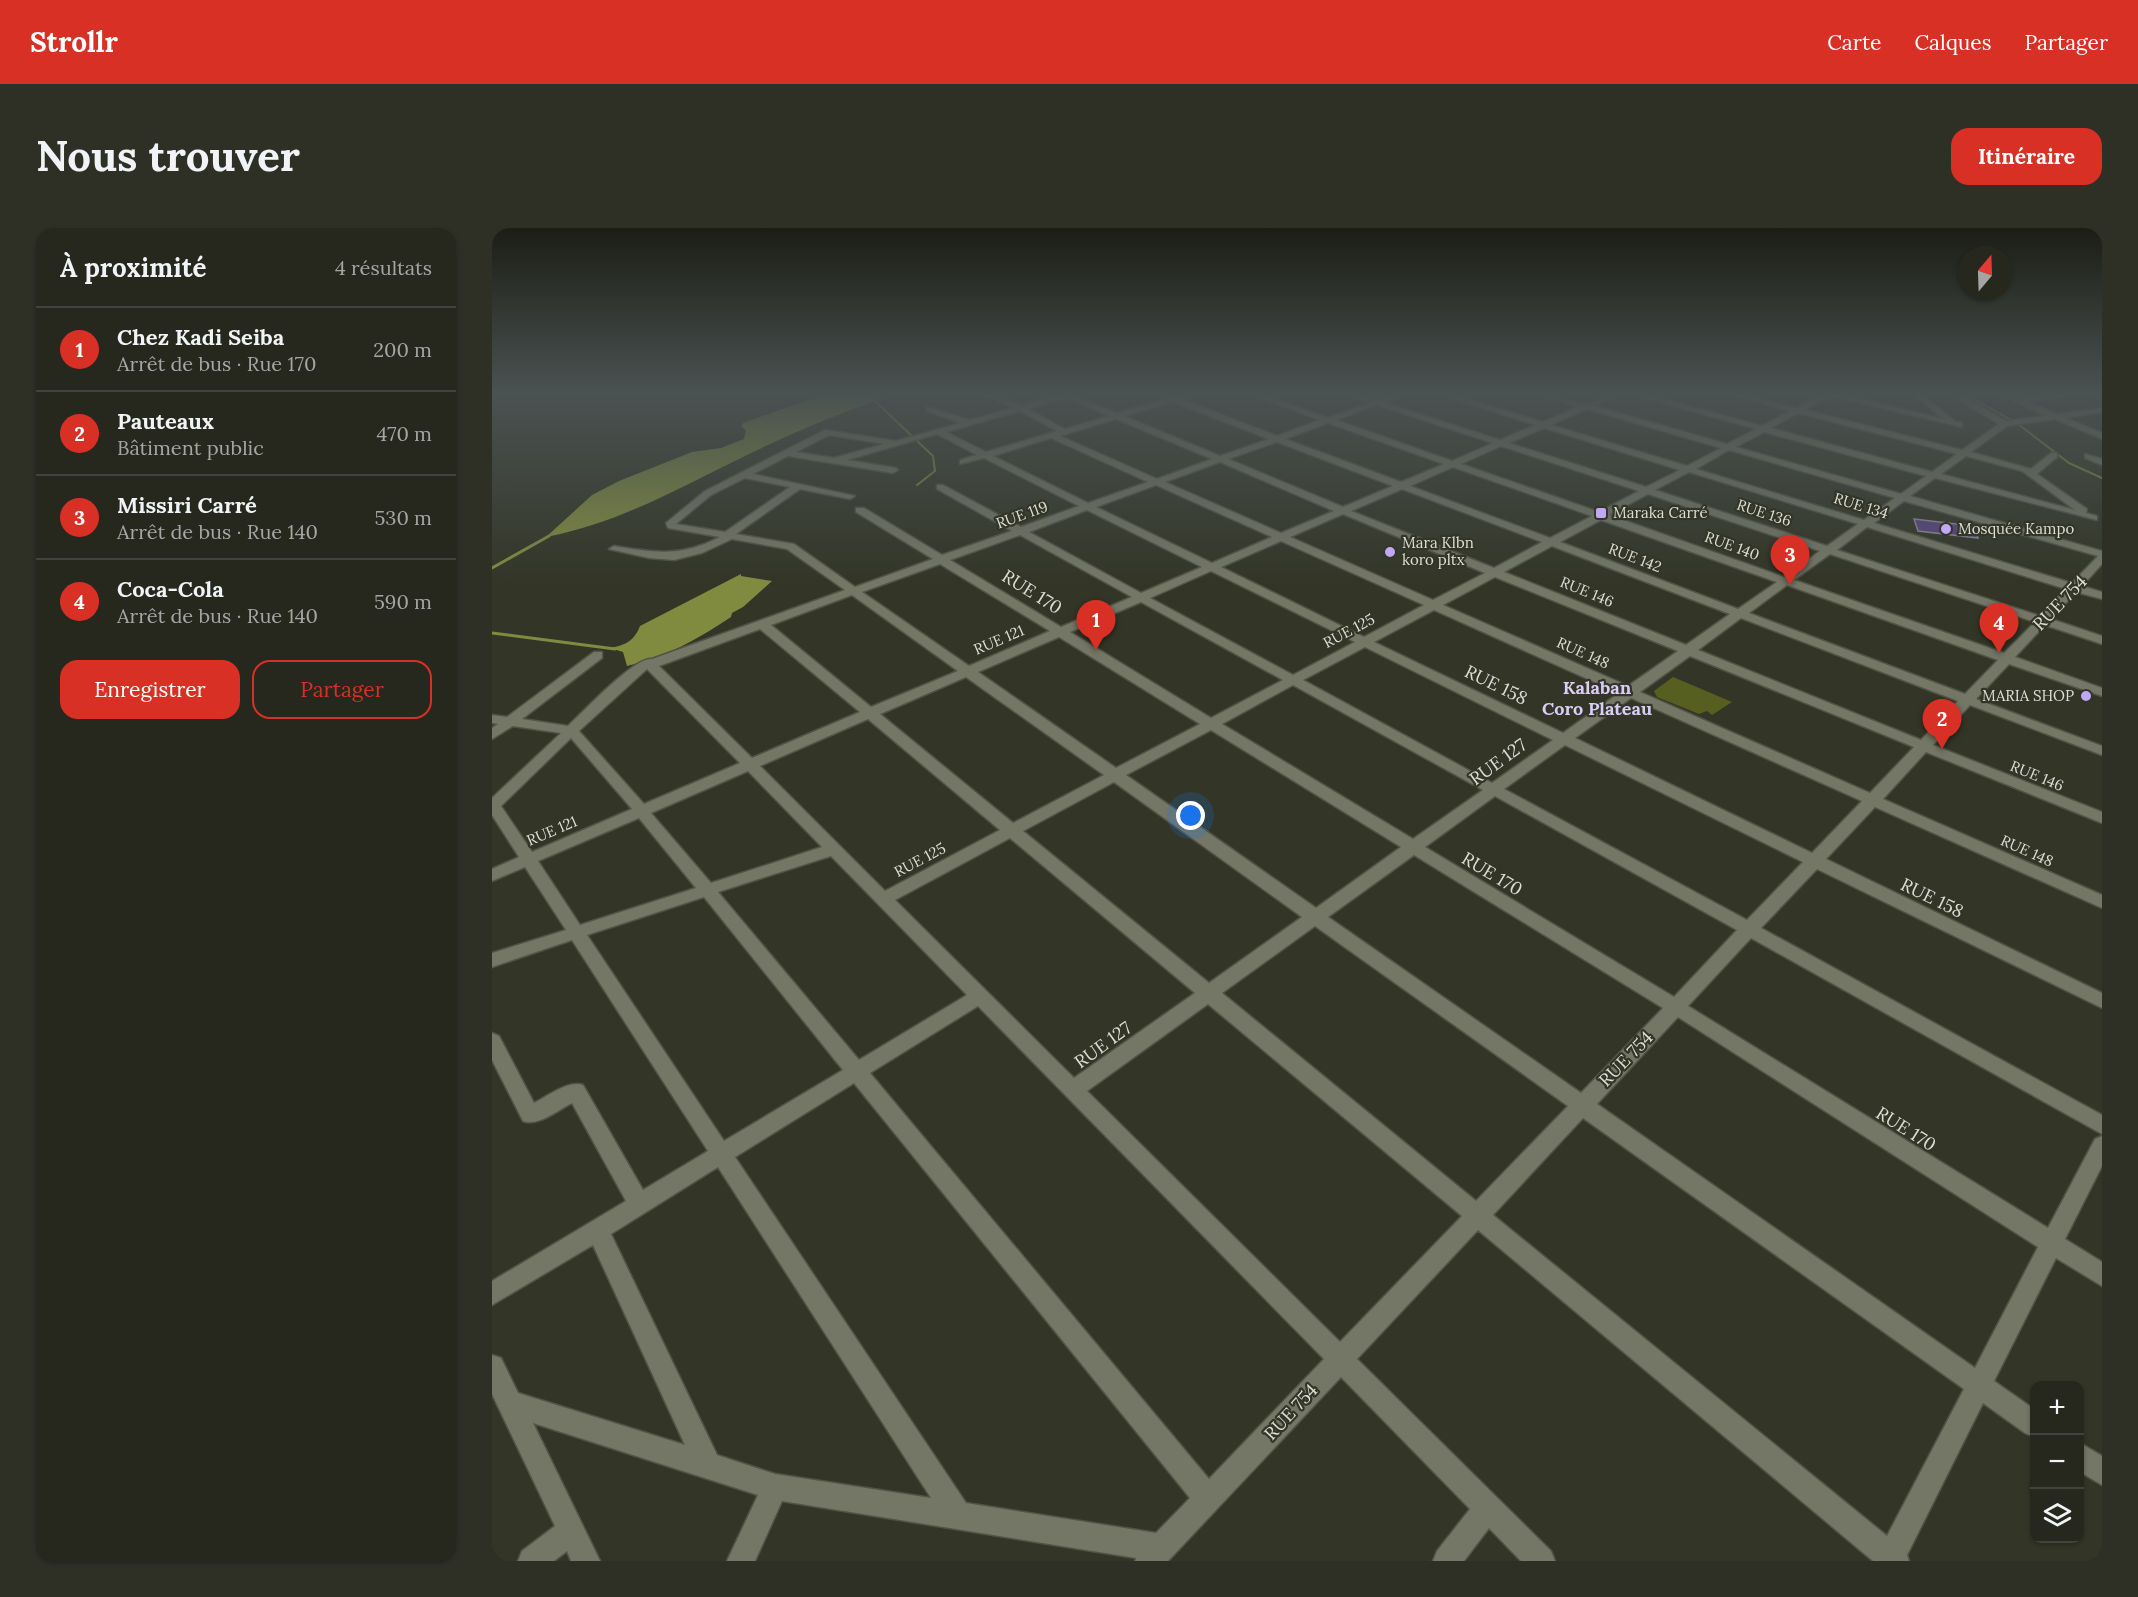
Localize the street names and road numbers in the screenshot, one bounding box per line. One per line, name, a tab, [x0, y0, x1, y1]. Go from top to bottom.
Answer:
street label: RUE 134	[1832, 488, 1891, 523]
street label: RUE 136	[1734, 495, 1794, 530]
street label: RUE 119	[993, 496, 1050, 533]
street label: RUE 140	[1702, 527, 1762, 564]
street label: RUE 142	[1606, 539, 1665, 576]
street label: RUE 170	[998, 564, 1067, 619]
street label: RUE 754	[2028, 570, 2092, 635]
street label: RUE 146	[1558, 572, 1617, 611]
street label: RUE 125	[1320, 609, 1378, 652]
street label: RUE 121	[971, 620, 1027, 659]
street label: RUE 148	[1554, 632, 1613, 673]
street label: RUE 158	[1461, 659, 1531, 710]
street label: RUE 127	[1465, 733, 1531, 790]
street label: RUE 146	[2008, 756, 2067, 795]
street label: RUE 121	[524, 811, 580, 850]
street label: RUE 148	[1998, 830, 2057, 871]
street label: RUE 125	[891, 838, 949, 881]
street label: RUE 170	[1458, 847, 1527, 901]
street label: RUE 158	[1897, 872, 1967, 923]
street label: RUE 127	[1070, 1016, 1136, 1073]
street label: RUE 754	[1594, 1026, 1658, 1091]
street label: RUE 170	[1872, 1101, 1941, 1156]
street label: RUE 754	[1259, 1379, 1323, 1445]

